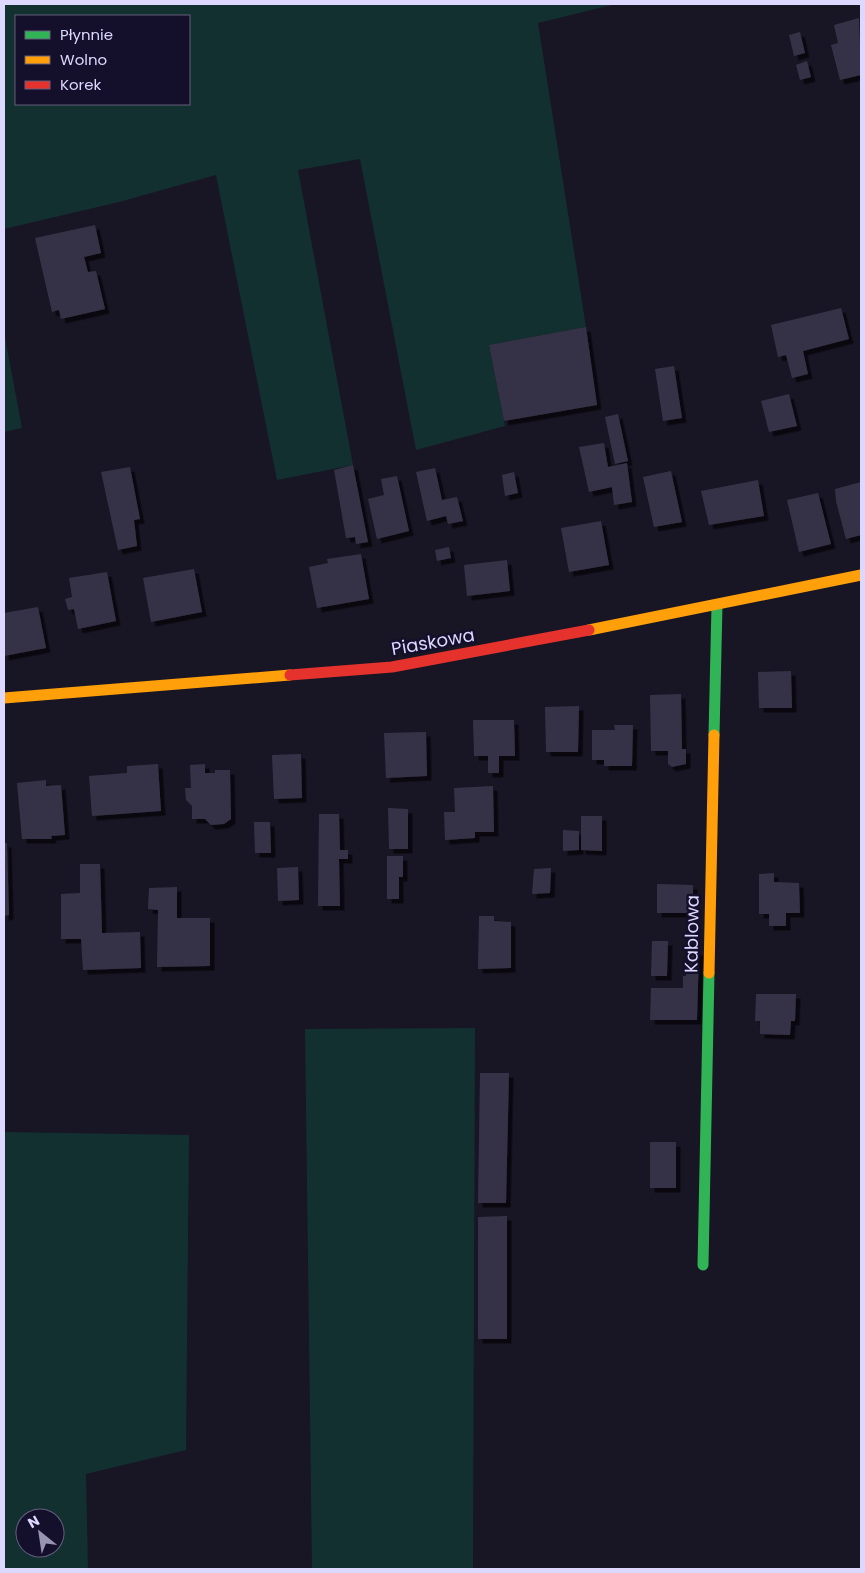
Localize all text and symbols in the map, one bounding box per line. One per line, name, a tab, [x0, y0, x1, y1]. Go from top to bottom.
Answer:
legend	[15, 15, 190, 105]
text: Płynnie	[60, 24, 113, 45]
text: Wolno	[60, 49, 107, 70]
text: Korek	[60, 74, 101, 95]
street label: Piaskowa	[389, 622, 477, 661]
street label: Kablowa	[678, 895, 705, 973]
north arrow	[15, 1508, 65, 1558]
text: N	[24, 1510, 43, 1533]

